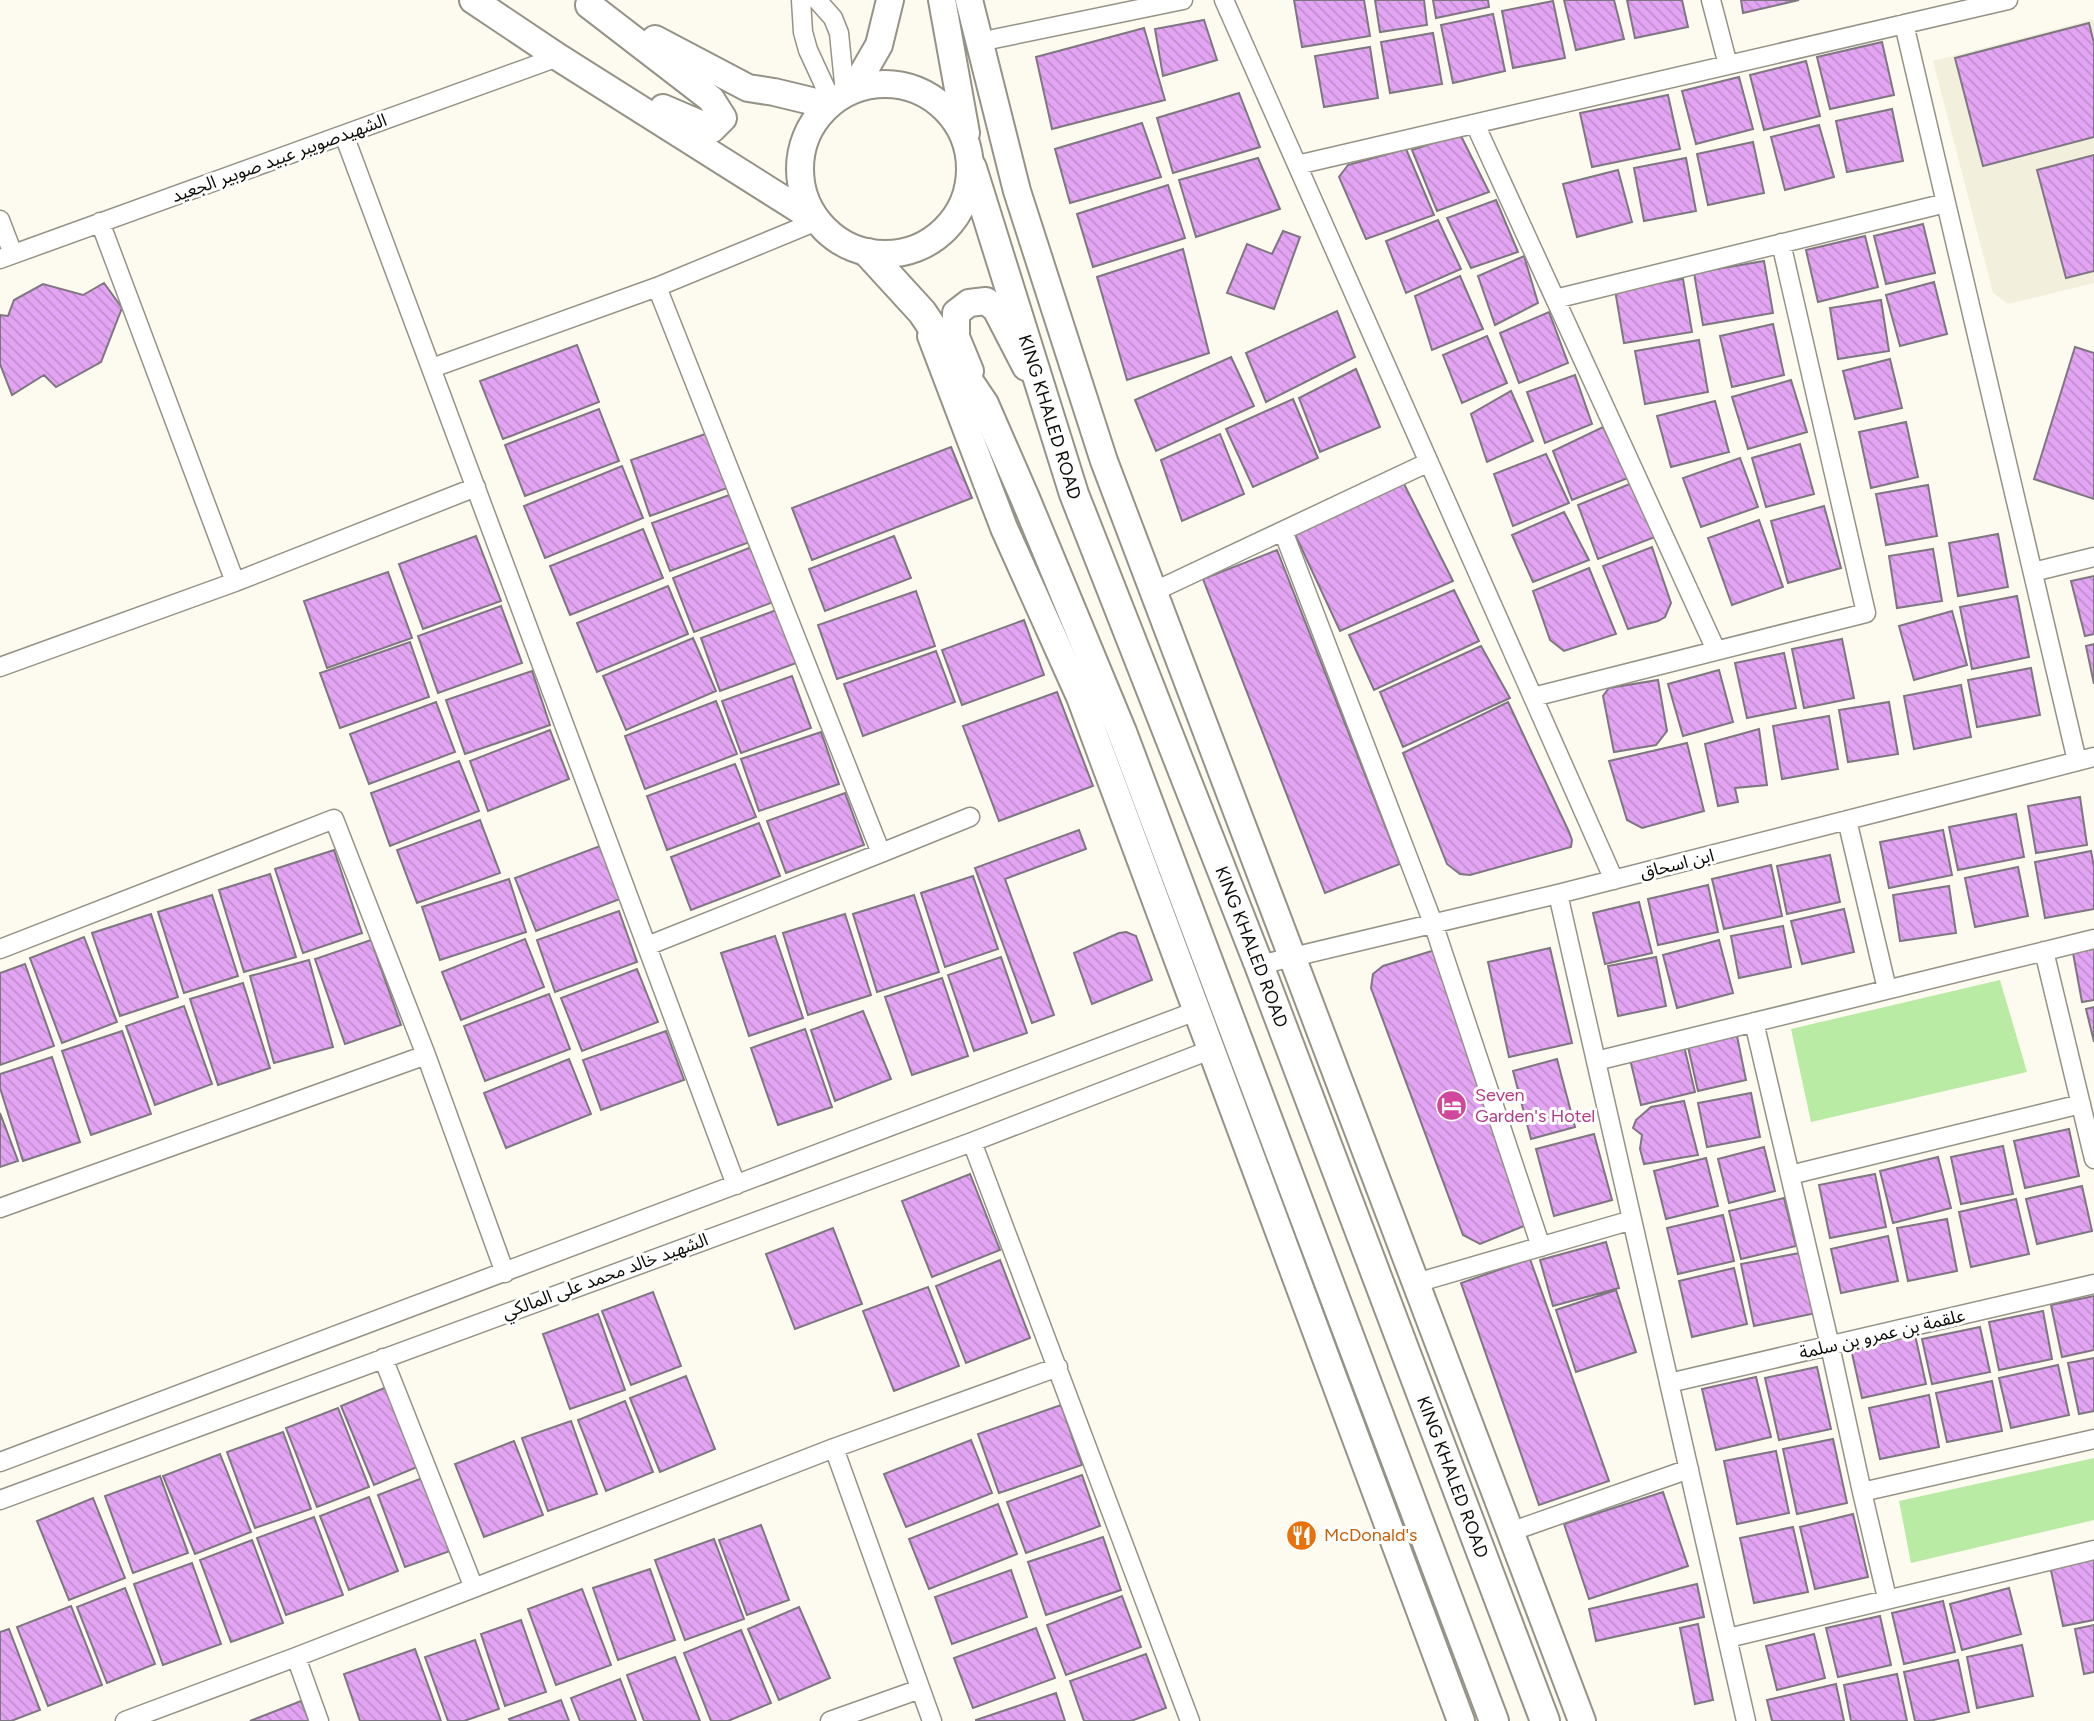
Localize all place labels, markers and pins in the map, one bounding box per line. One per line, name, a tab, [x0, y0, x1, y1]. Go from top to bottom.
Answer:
place label: Seven Garden's Hotel	[1475, 1084, 1595, 1127]
hotel icon: Seven Garden's Hotel	[1435, 1088, 1469, 1122]
restaurant icon: McDonald's	[1284, 1518, 1318, 1552]
place label: McDonald's	[1324, 1524, 1418, 1546]

